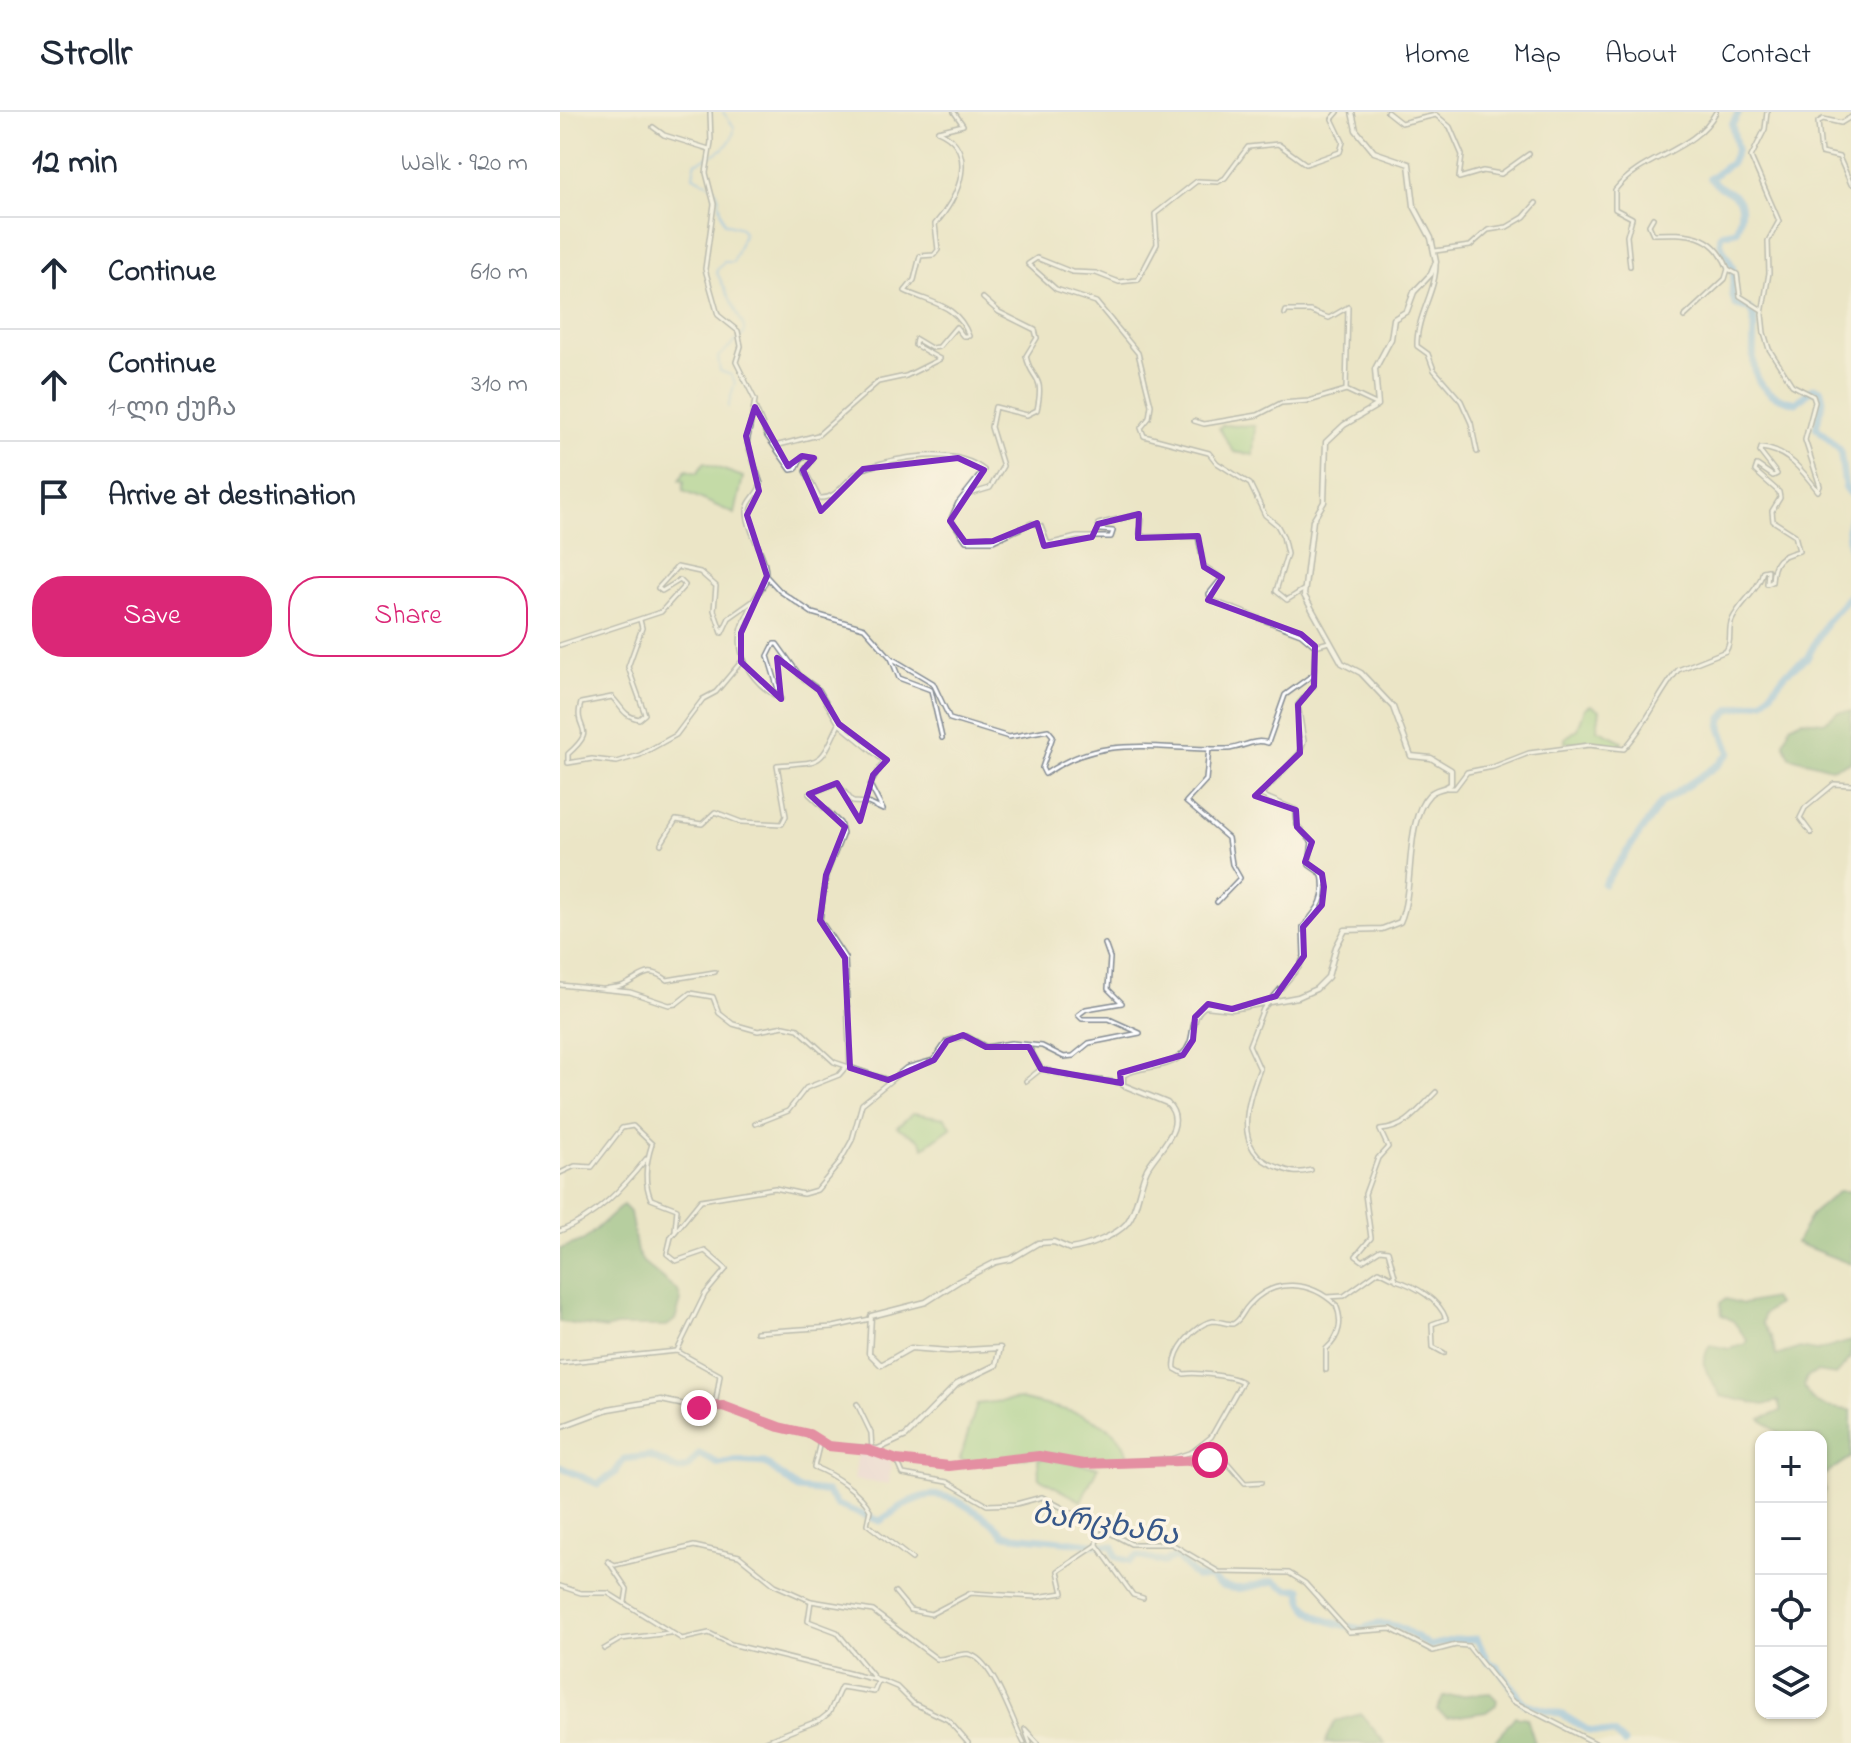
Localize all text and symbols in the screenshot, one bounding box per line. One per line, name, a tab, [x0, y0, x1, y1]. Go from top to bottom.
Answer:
text: Strollr	[40, 27, 132, 83]
text: Home	[1404, 35, 1470, 76]
text: Map	[1514, 35, 1561, 76]
text: About	[1605, 35, 1677, 76]
text: Contact	[1721, 35, 1811, 76]
text: 12 min	[32, 139, 117, 189]
text: Walk · 920 m	[401, 145, 528, 183]
icon: ahead	[32, 251, 76, 295]
text: Continue	[108, 251, 216, 295]
text: 610 m	[470, 254, 528, 292]
text: Continue	[108, 343, 216, 387]
icon: ahead	[32, 363, 76, 407]
text: 310 m	[471, 366, 528, 404]
text: 1-ლი ქუჩა	[108, 390, 237, 428]
icon: arrive	[32, 475, 76, 519]
text: Arrive at destination	[108, 475, 356, 519]
button: Save	[32, 576, 272, 657]
button: Share	[288, 576, 528, 657]
route end	[681, 1390, 717, 1426]
map controls	[1755, 1431, 1827, 1719]
button: +	[1755, 1431, 1827, 1503]
route start	[1192, 1442, 1228, 1478]
water label: ბარცხანა	[1029, 1493, 1182, 1559]
button: −	[1755, 1503, 1827, 1575]
button: locate	[1755, 1575, 1827, 1647]
button: layers	[1755, 1647, 1827, 1719]

